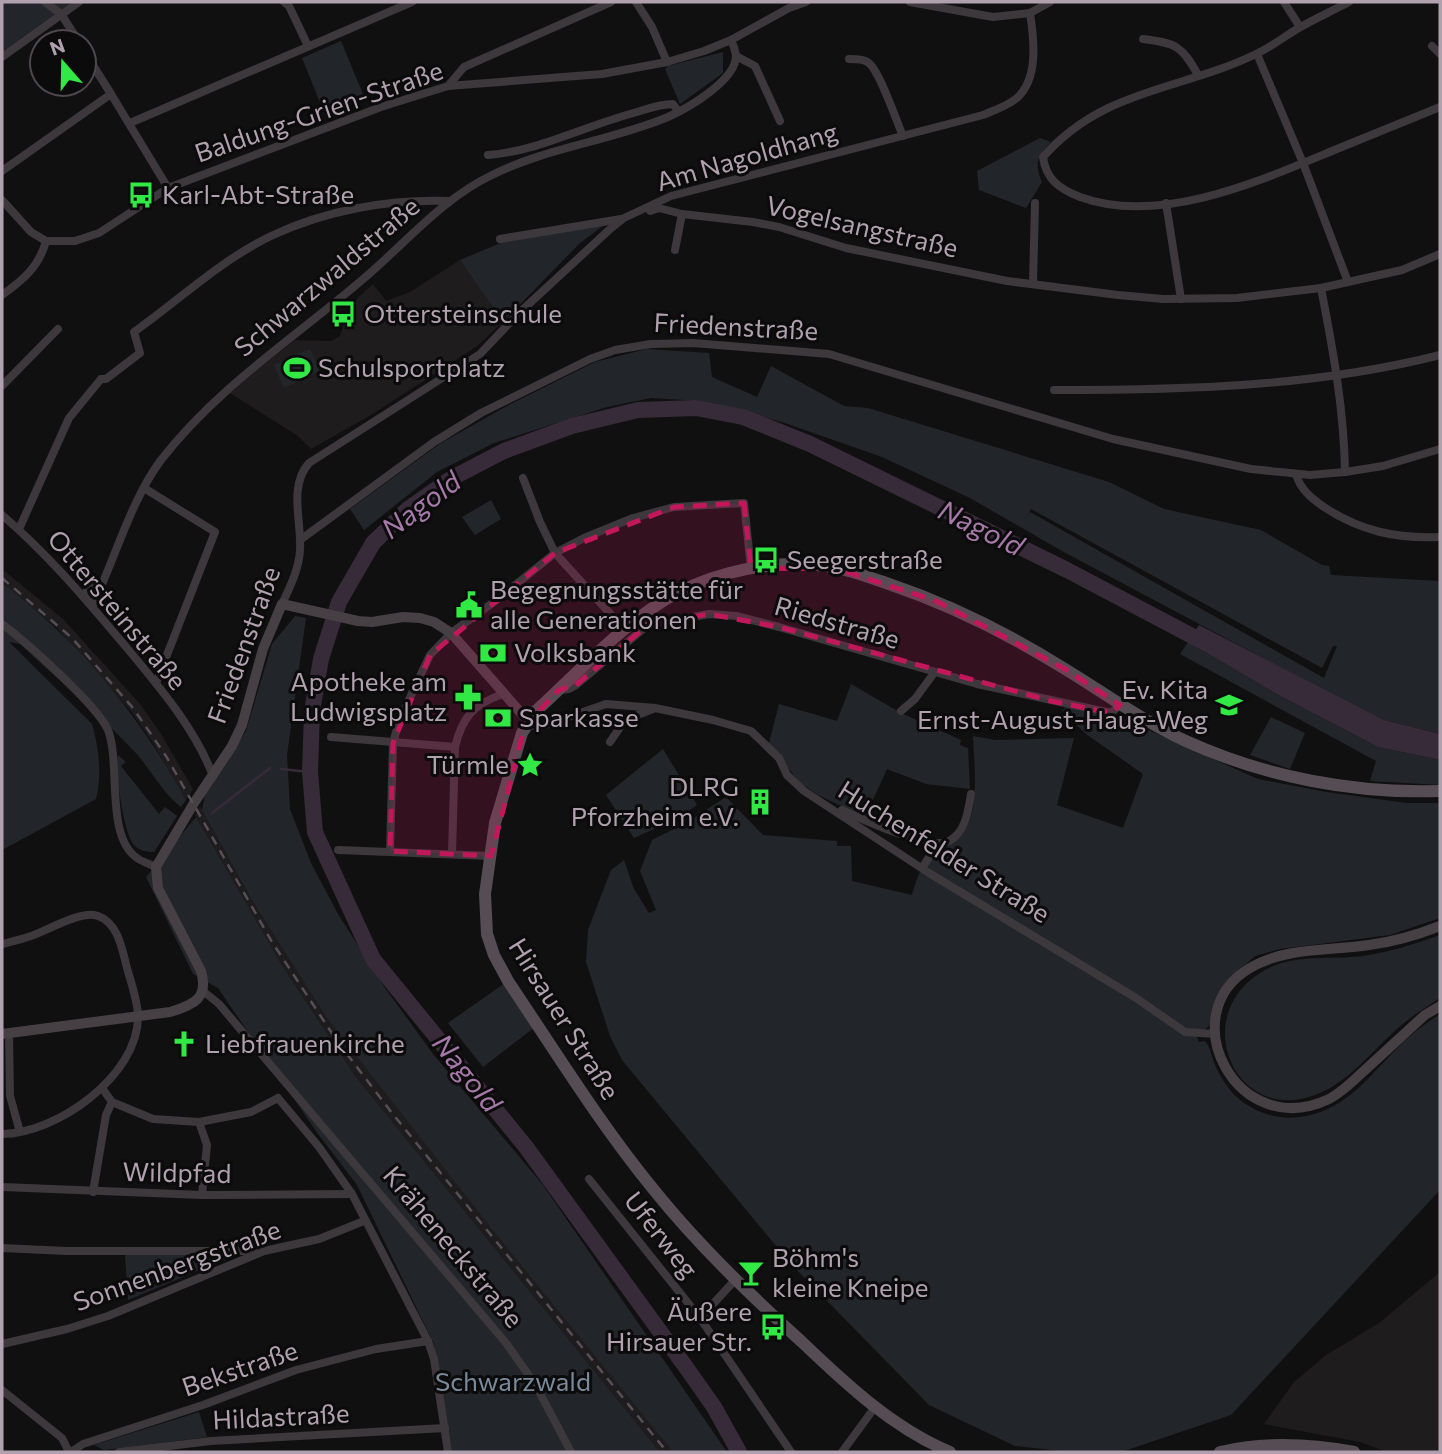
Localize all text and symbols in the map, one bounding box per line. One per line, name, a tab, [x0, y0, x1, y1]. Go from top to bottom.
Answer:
north arrow	[28, 28, 98, 98]
text: N	[46, 33, 68, 60]
street label: Baldung-Grien-Straße	[190, 54, 447, 168]
street label: Am Nagoldhang	[652, 115, 841, 196]
place label: Karl-Abt-Straße	[162, 178, 354, 209]
bus stop icon: Karl-Abt-Straße	[126, 180, 156, 210]
street label: Vogelsangstraße	[763, 188, 961, 263]
street label: Schwarzwaldstraße	[227, 190, 425, 362]
place label: Ottersteinschule	[364, 297, 562, 328]
bus stop icon: Ottersteinschule	[328, 299, 358, 329]
street label: Friedenstraße	[653, 306, 819, 345]
place label: Schulsportplatz	[318, 351, 505, 382]
sports icon: Schulsportplatz	[282, 353, 312, 383]
water label: Nagold	[374, 462, 468, 545]
water label: Nagold	[933, 492, 1031, 563]
street label: Ottersteinstraße	[42, 523, 194, 695]
place label: Seegerstraße	[787, 543, 943, 574]
bus stop icon: Seegerstraße	[751, 545, 781, 575]
street label: Friedenstraße	[200, 562, 285, 727]
place label: Begegnungsstätte für alle Generationen	[490, 573, 743, 634]
street label: Riedstraße	[771, 589, 903, 654]
public building icon: Begegnungsstätte für alle Generationen	[454, 590, 484, 620]
place label: Volksbank	[514, 636, 636, 667]
bank icon: Volksbank	[478, 638, 508, 668]
place label: Apotheke am Ludwigsplatz	[290, 665, 447, 726]
place label: Ev. Kita Ernst-August-Haug-Weg	[917, 673, 1208, 734]
pharmacy icon: Apotheke am Ludwigsplatz	[453, 682, 483, 712]
school or university icon: Ev. Kita Ernst-August-Haug-Weg	[1214, 690, 1244, 720]
place label: Sparkasse	[519, 701, 639, 732]
bank icon: Sparkasse	[483, 703, 513, 733]
place label: Türmle	[427, 748, 509, 779]
place icon: Türmle	[515, 750, 545, 780]
place label: DLRG Pforzheim e.V.	[571, 770, 739, 831]
street label: Huchenfelder Straße	[833, 773, 1056, 928]
building icon: DLRG Pforzheim e.V.	[745, 787, 775, 817]
street label: Hirsauer Straße	[503, 932, 627, 1104]
water label: Nagold	[426, 1026, 511, 1120]
place label: Liebfrauenkirche	[205, 1027, 405, 1058]
church icon: Liebfrauenkirche	[169, 1029, 199, 1059]
street label: Wildpfad	[122, 1155, 232, 1188]
street label: Kräheneckstraße	[378, 1159, 531, 1333]
street label: Uferweg	[619, 1185, 705, 1283]
street label: Sonnenbergstraße	[69, 1213, 284, 1317]
place label: Böhm's kleine Kneipe	[772, 1241, 929, 1302]
bar icon: Böhm's kleine Kneipe	[736, 1258, 766, 1288]
place label: Äußere Hirsauer Str.	[606, 1295, 752, 1356]
bus stop icon: Äußere Hirsauer Str.	[758, 1312, 788, 1342]
street label: Bekstraße	[178, 1333, 301, 1402]
park label: Schwarzwald	[435, 1365, 591, 1396]
street label: Hildastraße	[212, 1396, 350, 1435]

